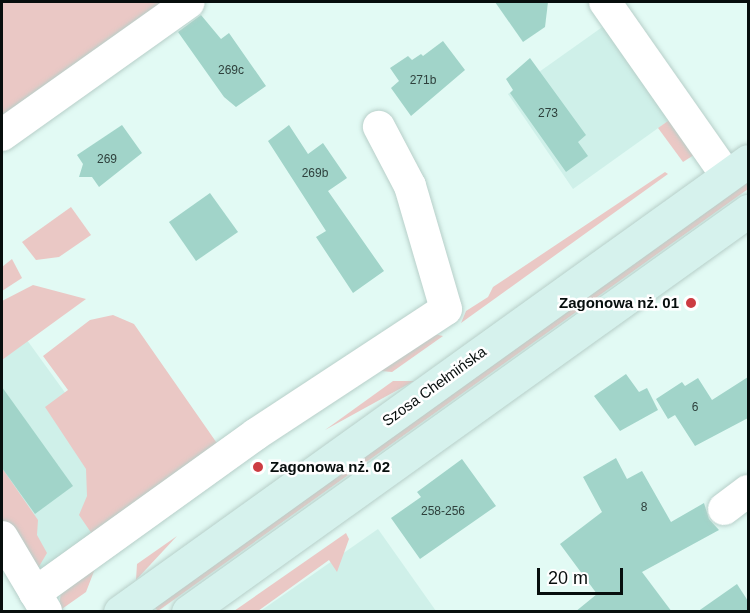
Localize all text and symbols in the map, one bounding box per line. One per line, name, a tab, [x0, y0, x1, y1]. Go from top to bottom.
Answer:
house number: 269c	[218, 64, 244, 78]
house number: 271b	[410, 74, 436, 88]
house number: 273	[538, 107, 558, 121]
house number: 269	[97, 153, 117, 167]
house number: 269b	[302, 167, 328, 181]
place label: Zagonowa nż. 01	[559, 294, 679, 312]
marker: Zagonowa nż. 01	[684, 296, 698, 310]
street label: Szosa Chełmińska	[378, 342, 490, 430]
house number: 6	[692, 401, 698, 415]
place label: Zagonowa nż. 02	[270, 458, 390, 476]
marker: Zagonowa nż. 02	[251, 460, 265, 474]
house number: 8	[641, 501, 647, 515]
house number: 258-256	[421, 505, 465, 519]
scale bar	[540, 556, 626, 594]
text: 20 m	[548, 568, 588, 588]

